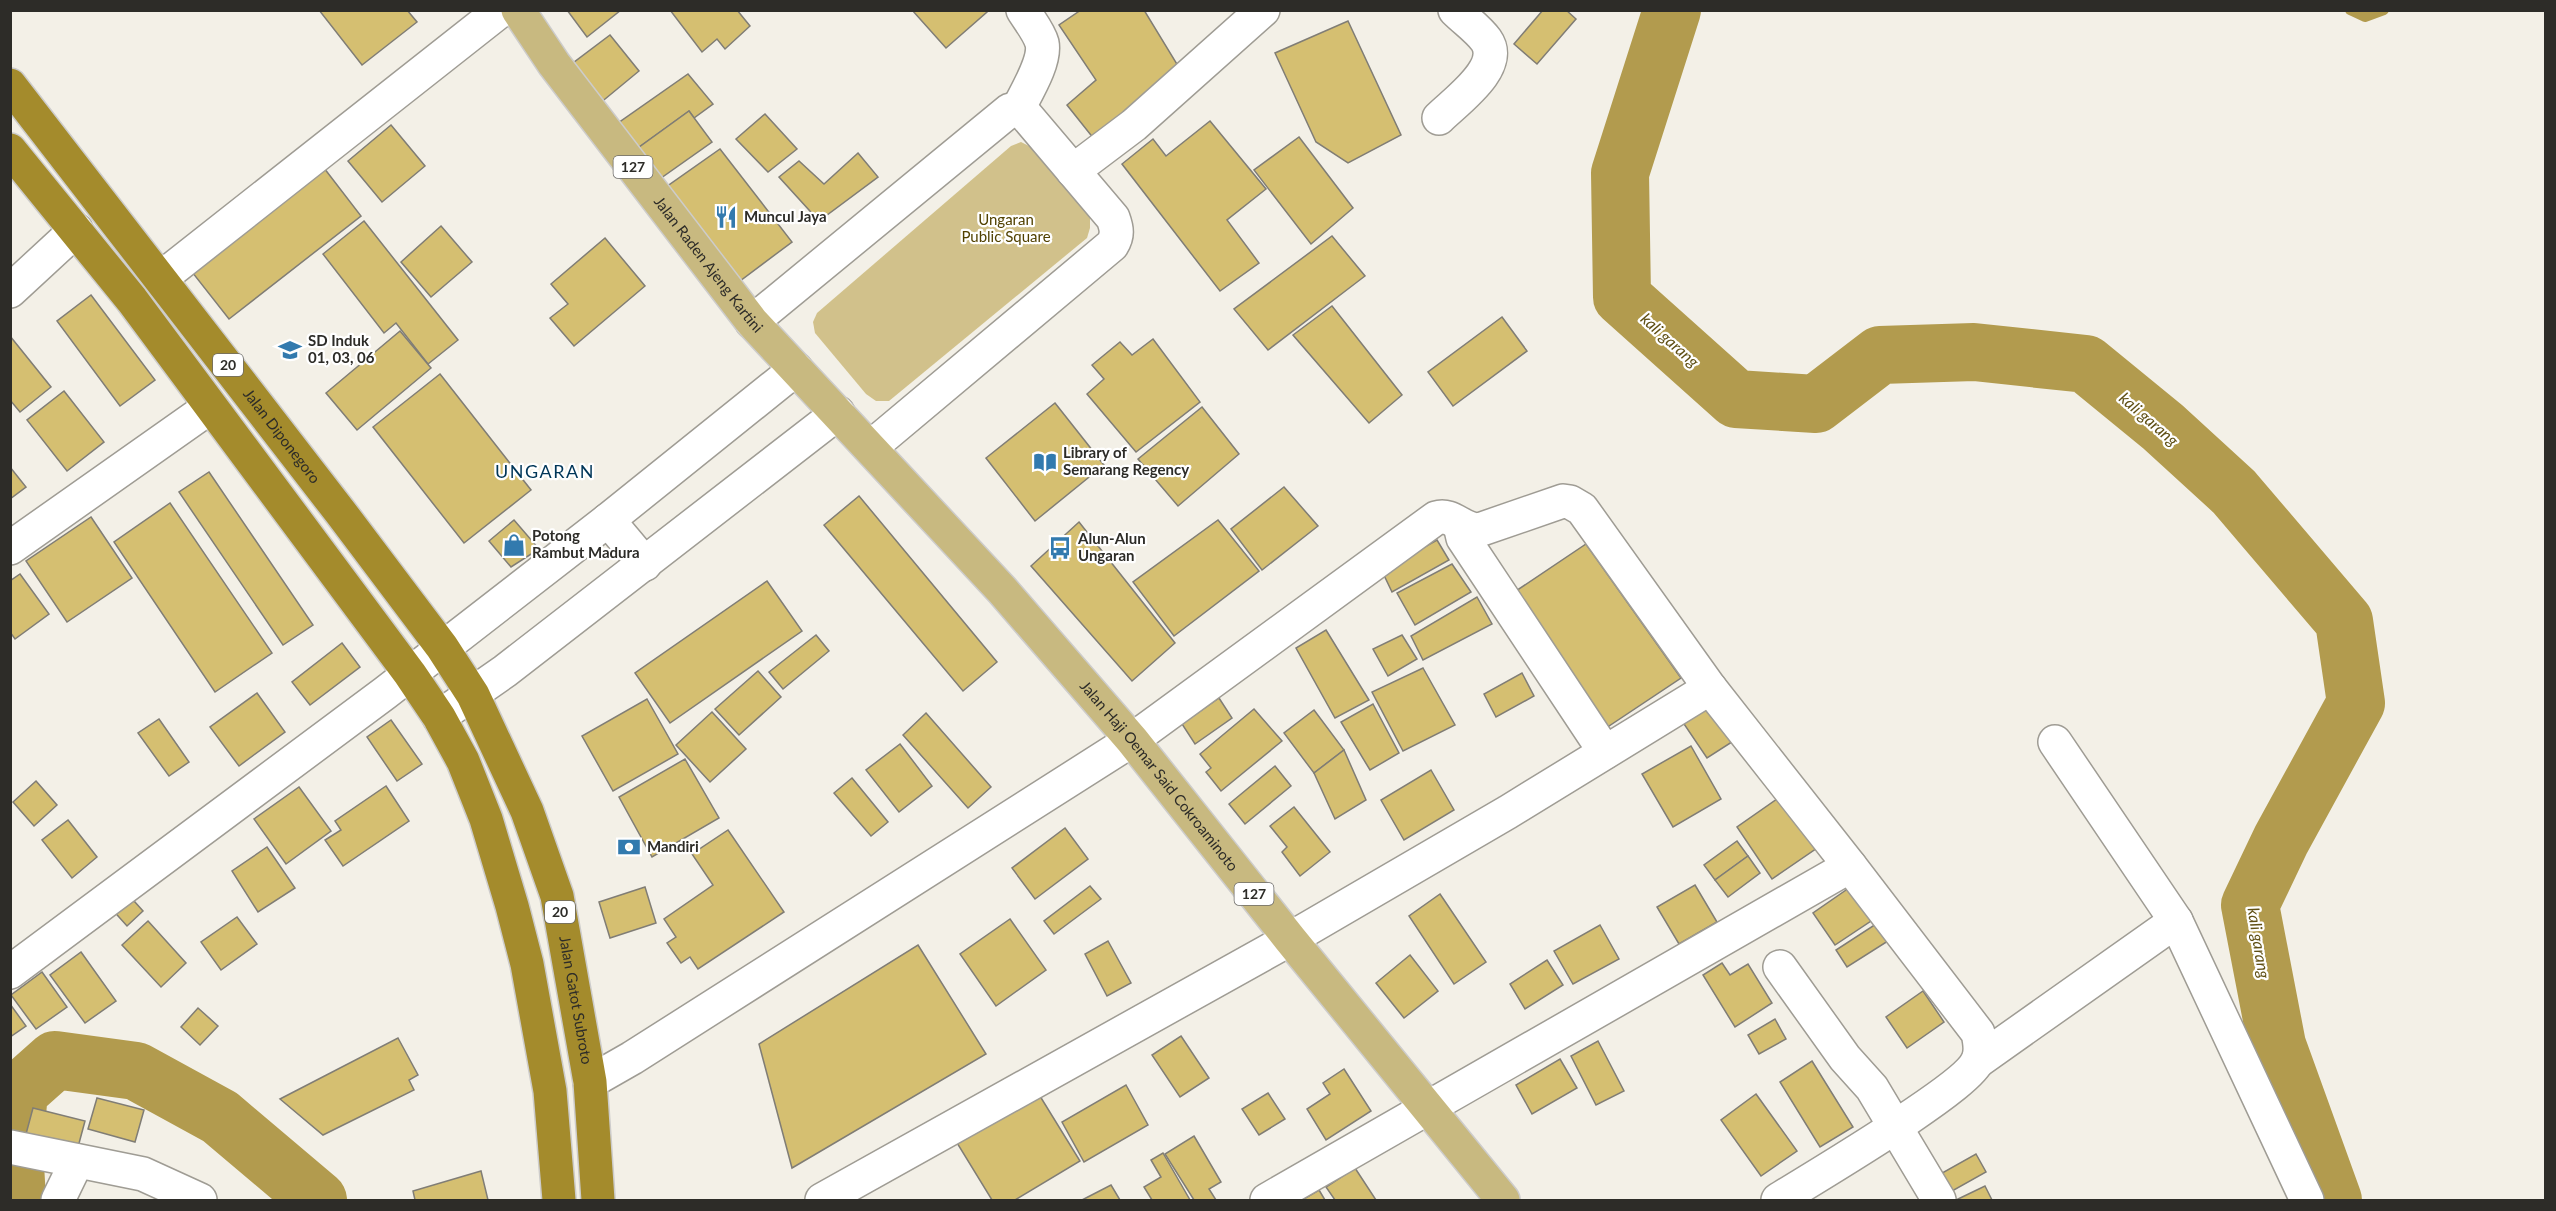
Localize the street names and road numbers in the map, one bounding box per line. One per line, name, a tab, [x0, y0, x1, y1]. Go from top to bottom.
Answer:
road number: 127	[614, 156, 652, 178]
street label: Jalan Raden Ajeng Kartini	[651, 192, 767, 336]
road number: 20	[213, 354, 243, 376]
street label: Jalan Diponegoro	[240, 385, 325, 486]
street label: Jalan Haji Oemar Said Cokroaminoto	[1077, 677, 1242, 874]
road number: 127	[1234, 883, 1274, 905]
road number: 20	[545, 901, 575, 923]
street label: Jalan Gatot Subroto	[556, 934, 597, 1066]

